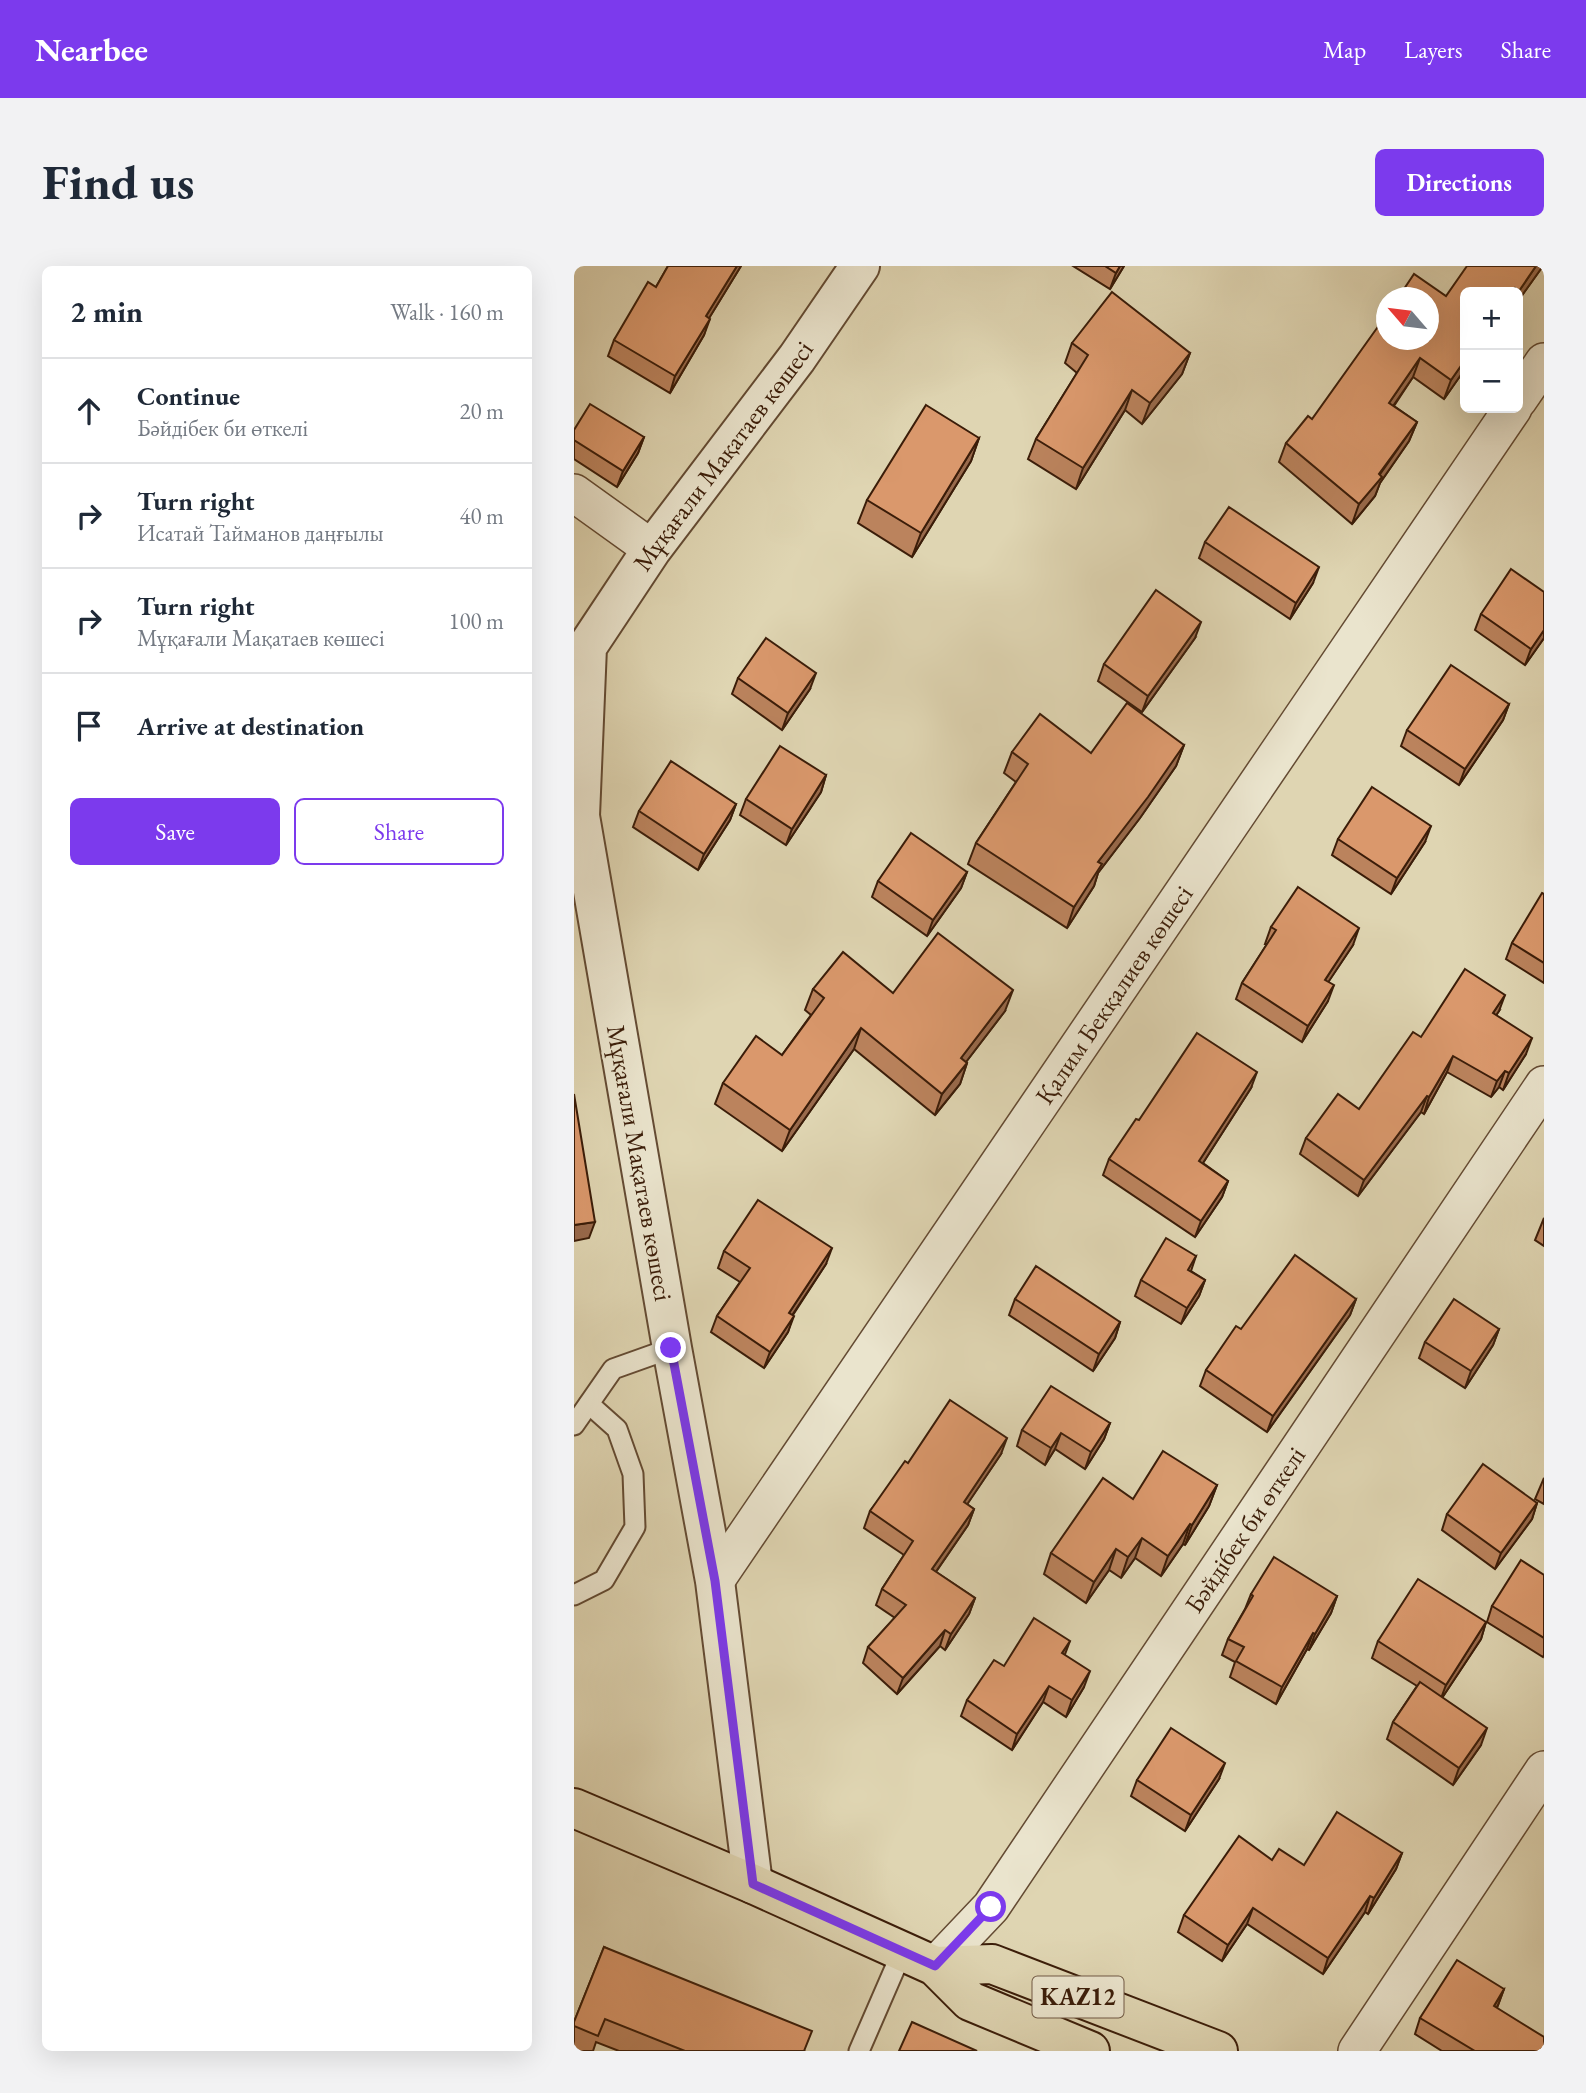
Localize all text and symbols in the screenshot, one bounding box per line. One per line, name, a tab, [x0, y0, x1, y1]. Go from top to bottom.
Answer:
text: Nearbee	[35, 28, 148, 71]
text: Map	[1323, 34, 1366, 65]
text: Layers	[1404, 34, 1463, 65]
text: Share	[1501, 34, 1551, 65]
button: Directions	[1375, 149, 1544, 216]
text: Find us	[42, 150, 194, 214]
north arrow	[1376, 287, 1439, 350]
map controls	[1460, 287, 1523, 413]
button: +	[1460, 287, 1523, 350]
text: 2 min	[70, 292, 143, 331]
text: Walk · 160 m	[390, 297, 504, 327]
street label: Мұқағали Мақатаев көшесі	[625, 334, 821, 578]
button: −	[1460, 350, 1523, 413]
text: Continue	[137, 379, 240, 413]
icon: ahead	[70, 392, 108, 430]
text: 20 m	[459, 396, 504, 426]
text: Бәйдібек би өткелі	[137, 413, 308, 443]
text: Turn right	[137, 484, 255, 518]
icon: right	[70, 497, 108, 535]
text: 40 m	[459, 501, 504, 531]
text: Исатай Тайманов даңғылы	[137, 518, 384, 548]
text: Turn right	[137, 589, 255, 623]
icon: right	[70, 602, 108, 640]
text: 100 m	[448, 606, 504, 636]
text: Мұқағали Мақатаев көшесі	[137, 623, 385, 653]
icon: arrive	[70, 707, 108, 745]
text: Arrive at destination	[137, 709, 364, 743]
button: Save	[70, 798, 280, 865]
button: Share	[294, 798, 504, 865]
street label: Қалим Бекқалиев көшесі	[1027, 879, 1200, 1111]
street label: Мұқағали Мақатаев көшесі	[599, 1022, 681, 1304]
route end	[655, 1332, 686, 1363]
street label: Бәйдібек би өткелі	[1177, 1440, 1313, 1620]
route start	[975, 1891, 1006, 1922]
road number: KAZ12	[1032, 1976, 1124, 2017]

